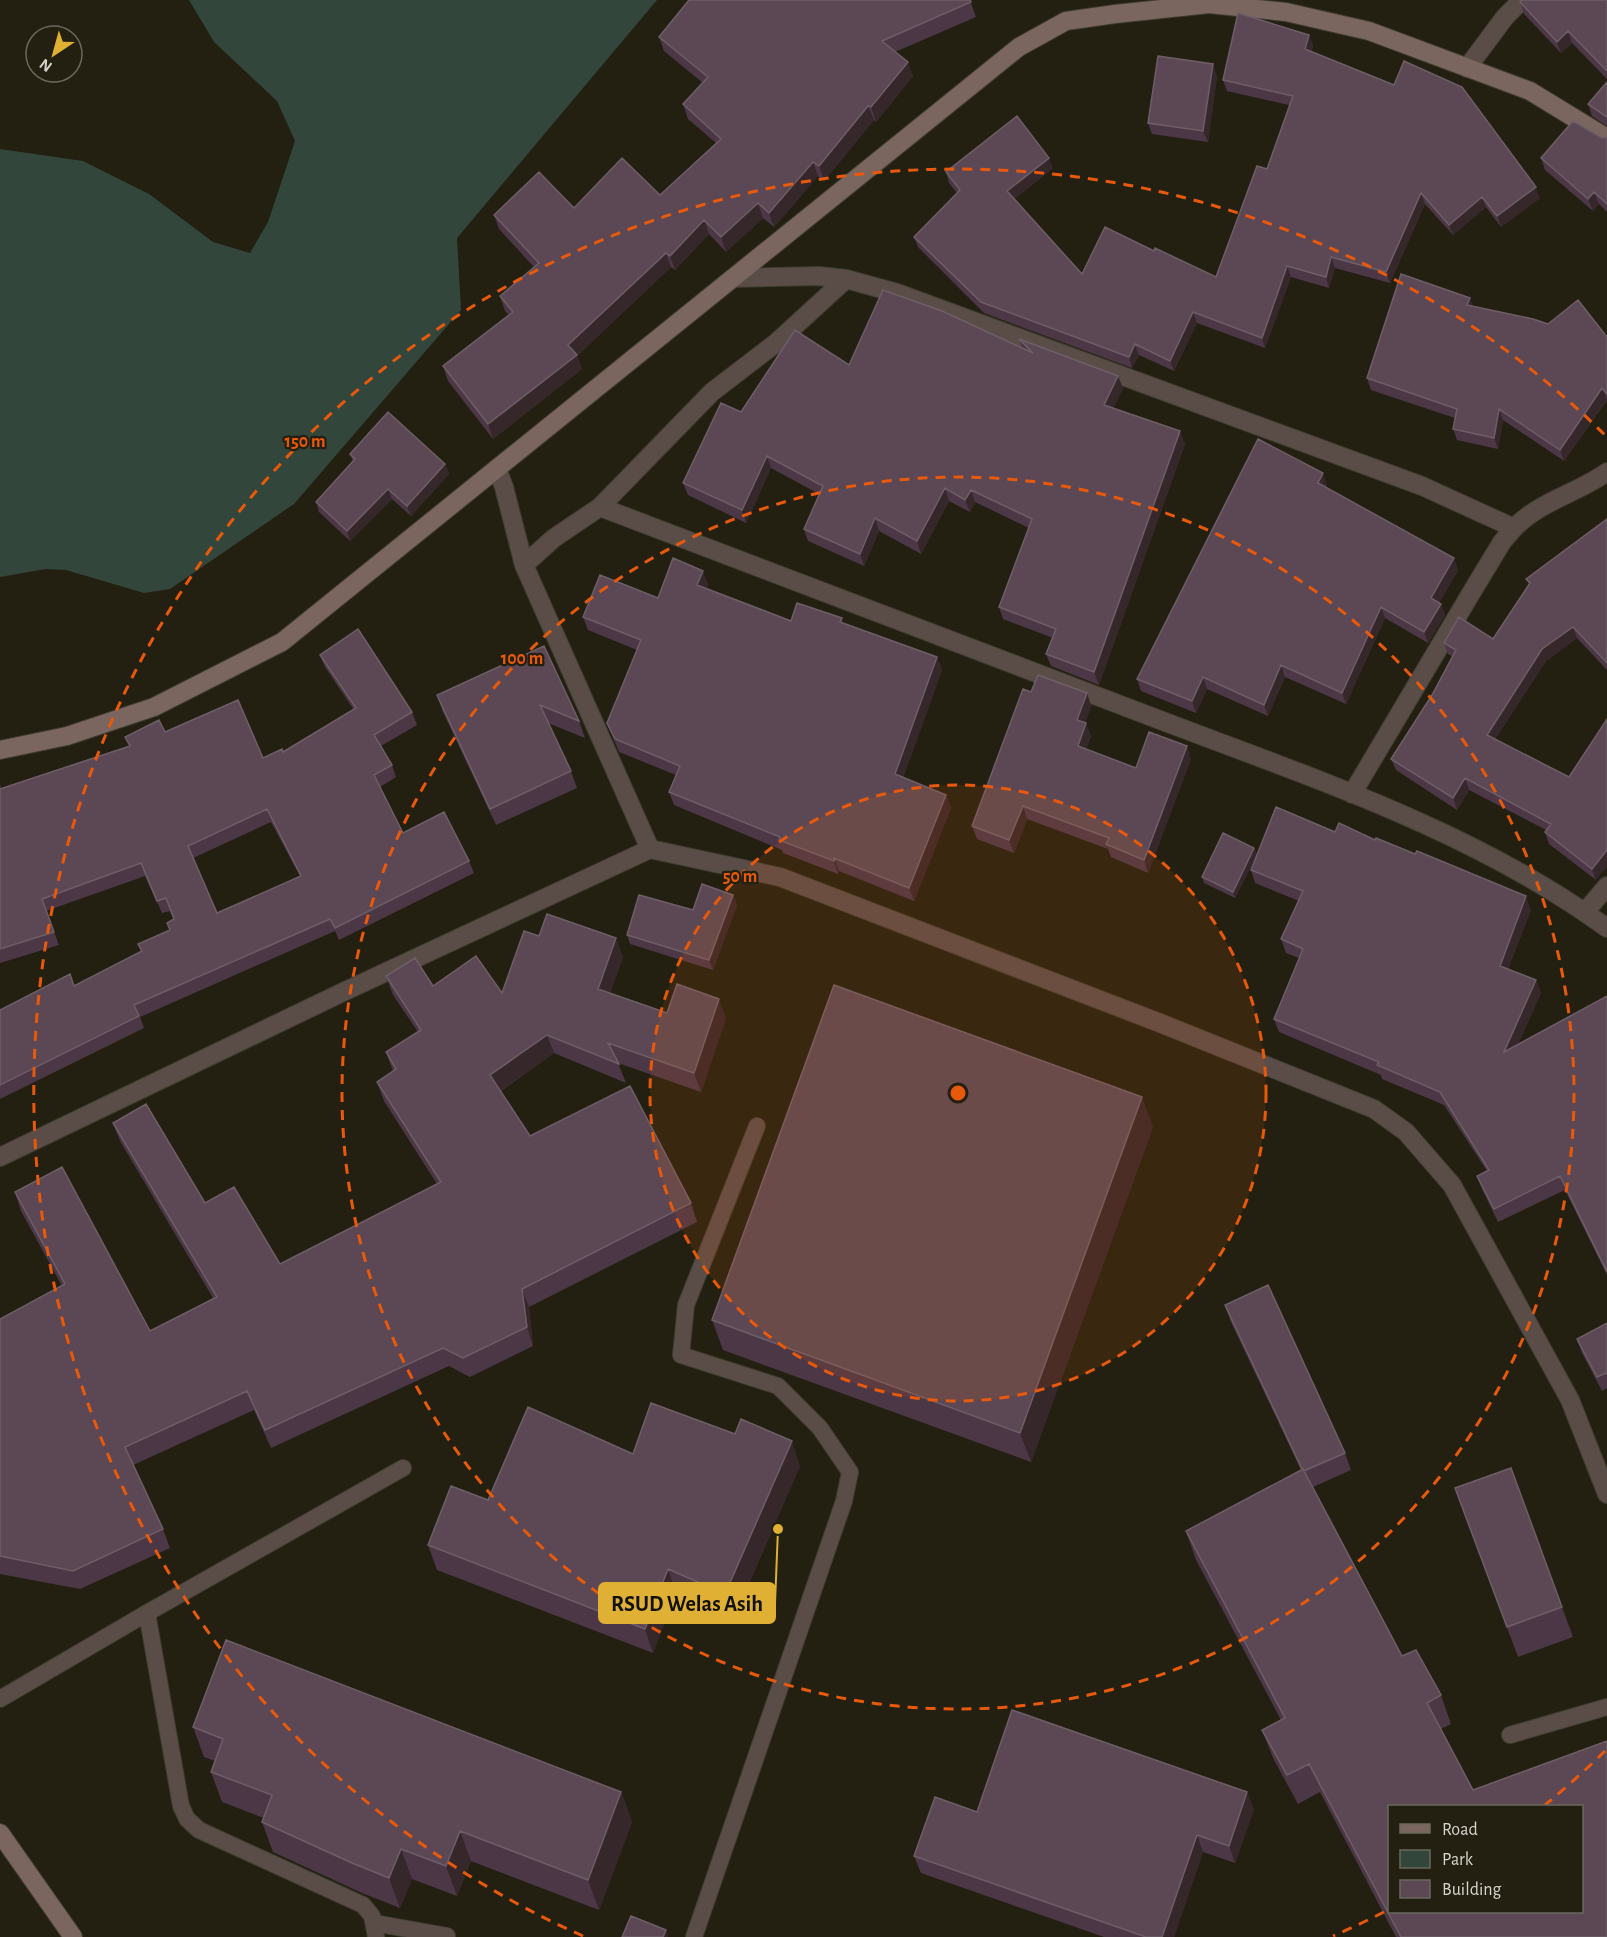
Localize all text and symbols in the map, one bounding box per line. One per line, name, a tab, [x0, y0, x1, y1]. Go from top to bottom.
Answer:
north arrow	[24, 24, 84, 84]
text: N	[37, 56, 55, 75]
text: 150 m	[285, 433, 325, 451]
text: 100 m	[501, 650, 543, 668]
text: 50 m	[723, 868, 757, 886]
centre of rings	[948, 1083, 968, 1103]
callout: RSUD Welas Asih	[599, 1583, 775, 1623]
text: RSUD Welas Asih	[611, 1593, 763, 1615]
legend	[1388, 1805, 1583, 1913]
text: Road	[1442, 1821, 1478, 1839]
text: Park	[1442, 1851, 1474, 1869]
text: Building	[1442, 1881, 1502, 1899]

